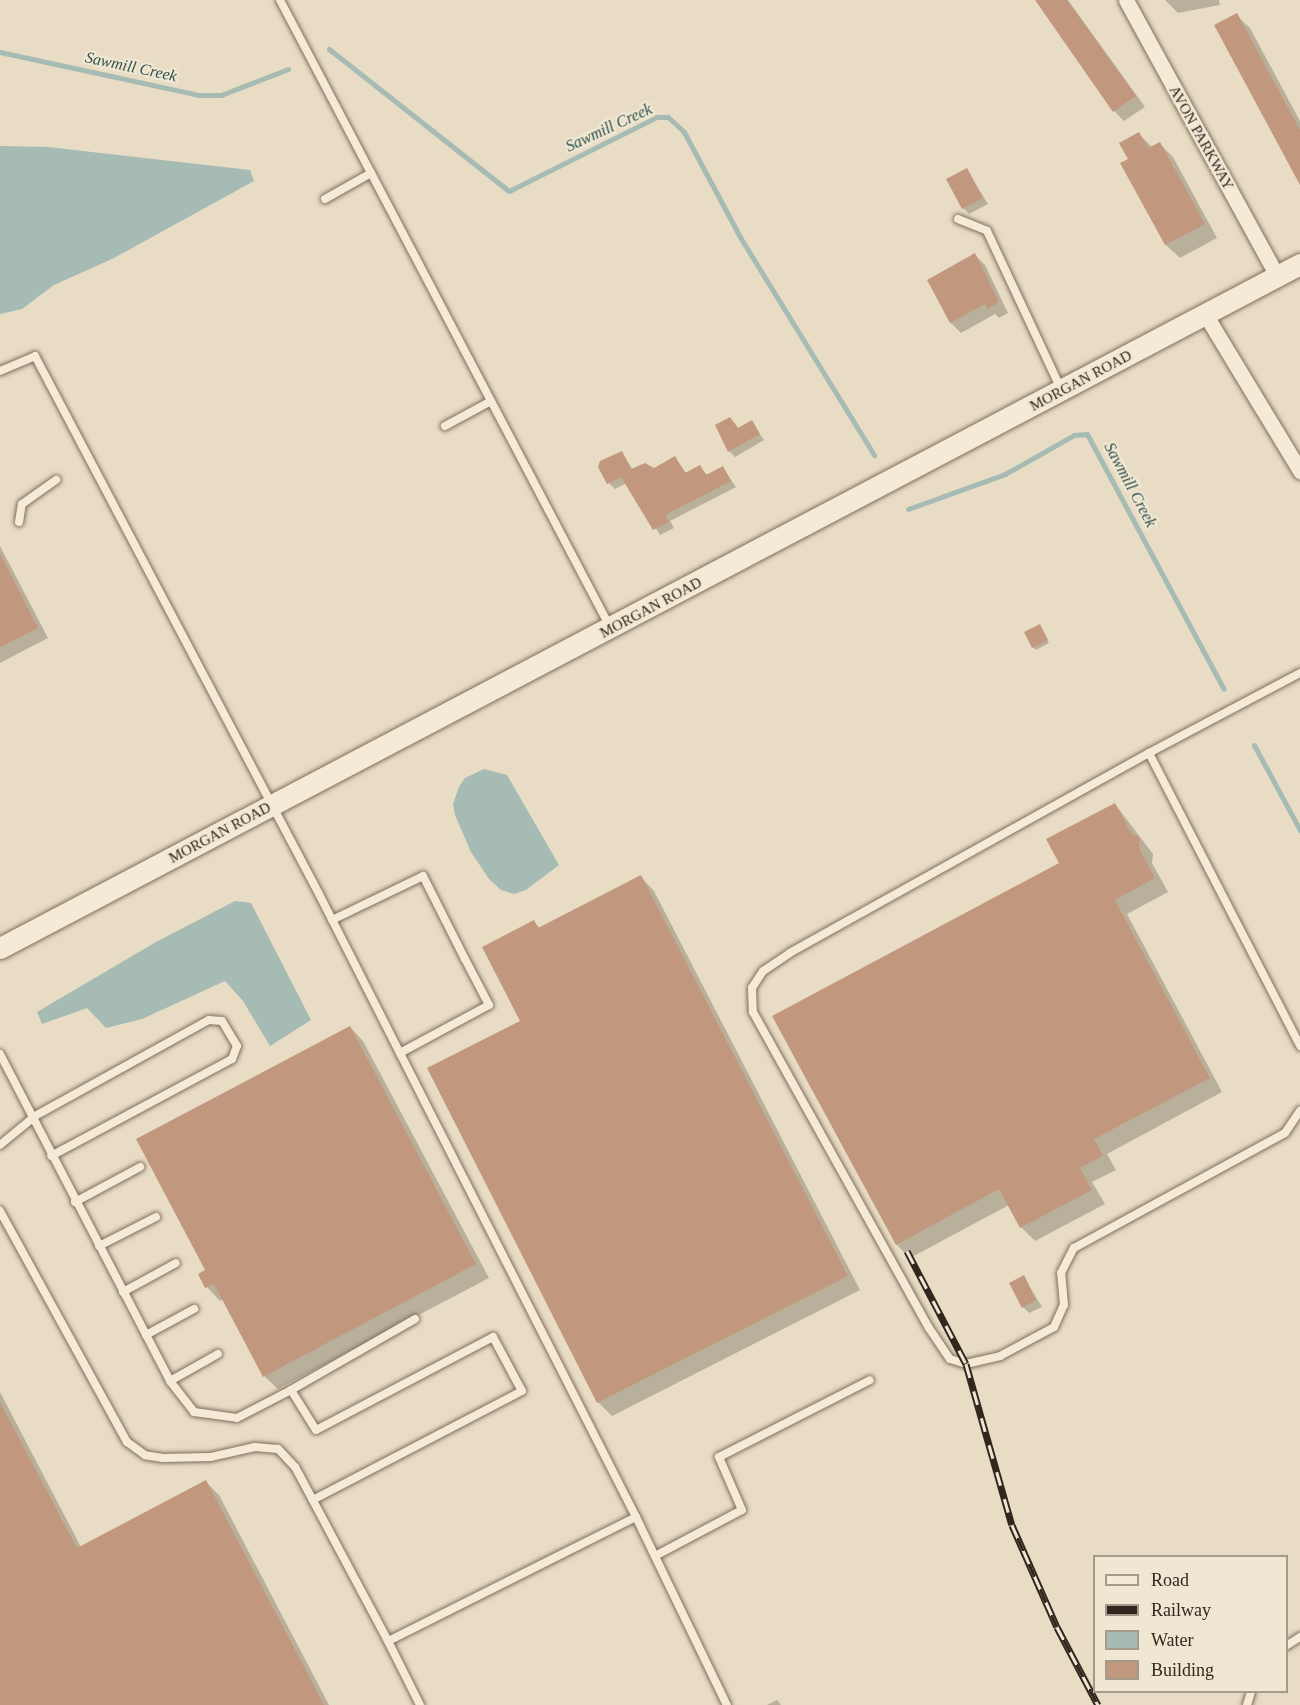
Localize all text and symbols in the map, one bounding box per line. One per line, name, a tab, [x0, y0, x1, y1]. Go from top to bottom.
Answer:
water label: Sawmill Creek	[83, 48, 179, 86]
street label: AVON PARKWAY	[1165, 83, 1237, 193]
water label: Sawmill Creek	[563, 100, 655, 156]
street label: MORGAN ROAD	[1027, 347, 1135, 415]
water label: Sawmill Creek	[1100, 439, 1160, 531]
street label: MORGAN ROAD	[597, 574, 705, 642]
street label: MORGAN ROAD	[166, 799, 274, 867]
legend	[1093, 1555, 1288, 1693]
text: Road	[1151, 1570, 1189, 1590]
text: Railway	[1151, 1600, 1211, 1620]
text: Water	[1151, 1630, 1194, 1650]
text: Building	[1151, 1660, 1214, 1680]

